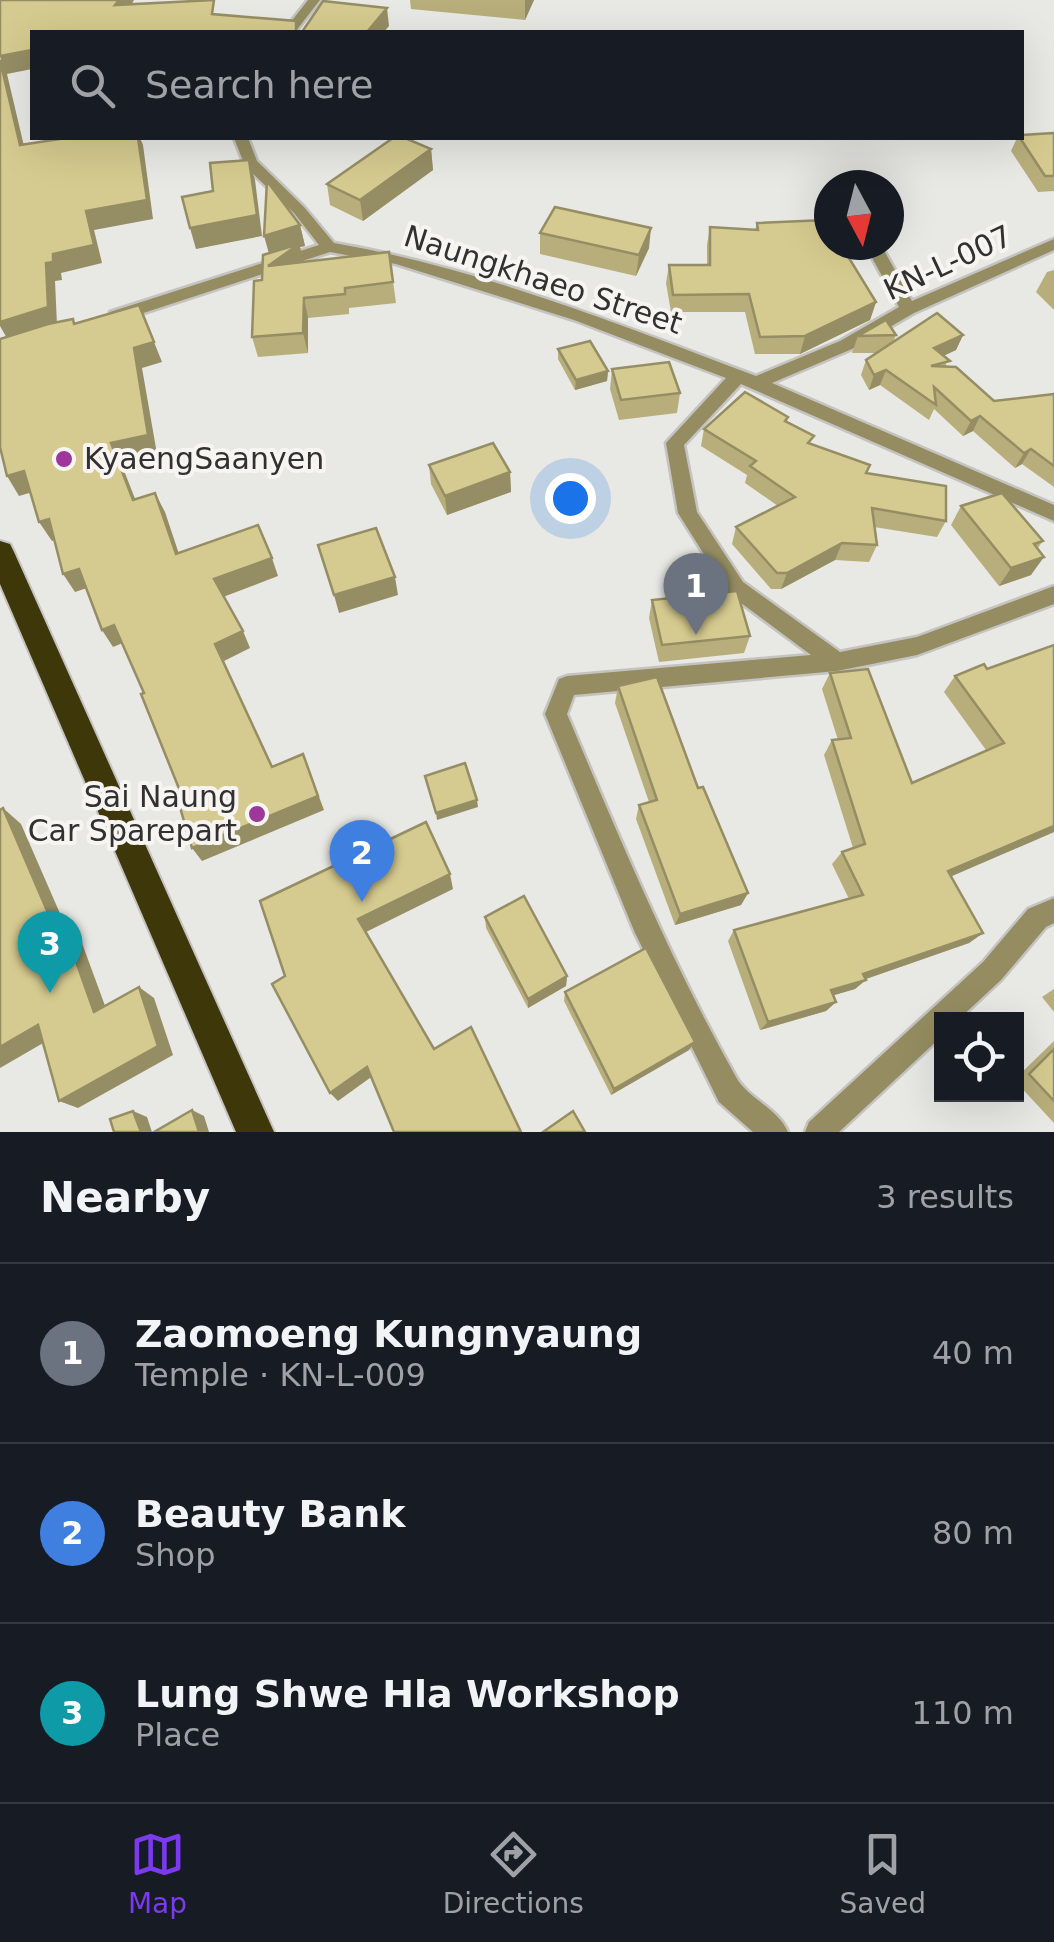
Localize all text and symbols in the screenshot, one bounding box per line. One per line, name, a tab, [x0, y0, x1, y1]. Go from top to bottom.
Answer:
search box	[30, 30, 1024, 140]
icon: search	[65, 58, 120, 113]
text: Search here	[145, 63, 373, 107]
north arrow	[814, 170, 904, 260]
street label: Naungkhaeo Street	[400, 218, 687, 341]
street label: KN-L-007	[878, 218, 1017, 307]
place label: KyaengSaanyen	[84, 441, 324, 476]
marker: KyaengSaanyen	[53, 448, 75, 470]
your location	[545, 473, 596, 524]
pin: 1	[664, 552, 728, 635]
place label: Sai Naung Car Sparepart	[28, 779, 237, 848]
marker: Sai Naung Car Sparepart	[246, 803, 268, 825]
pin: 2	[330, 820, 394, 902]
pin: 3	[18, 910, 82, 993]
map controls	[934, 1012, 1024, 1102]
button: locate	[934, 1012, 1024, 1102]
text: Nearby	[40, 1173, 210, 1222]
text: 3 results	[876, 1178, 1014, 1216]
text: Zaomoeng Kungnyaung	[135, 1312, 642, 1356]
text: 1	[61, 1334, 84, 1372]
text: 40 m	[932, 1334, 1014, 1372]
text: Temple · KN-L-009	[135, 1356, 426, 1394]
text: Beauty Bank	[135, 1492, 406, 1536]
text: 2	[61, 1514, 84, 1552]
text: 80 m	[932, 1514, 1014, 1552]
text: Shop	[135, 1536, 215, 1574]
text: Lung Shwe Hla Workshop	[135, 1672, 680, 1716]
text: 3	[61, 1694, 84, 1732]
text: 110 m	[912, 1694, 1014, 1732]
text: Place	[135, 1716, 220, 1754]
tab: Map	[128, 1827, 187, 1920]
tab: Directions	[443, 1827, 584, 1920]
tab: Saved	[840, 1827, 926, 1920]

